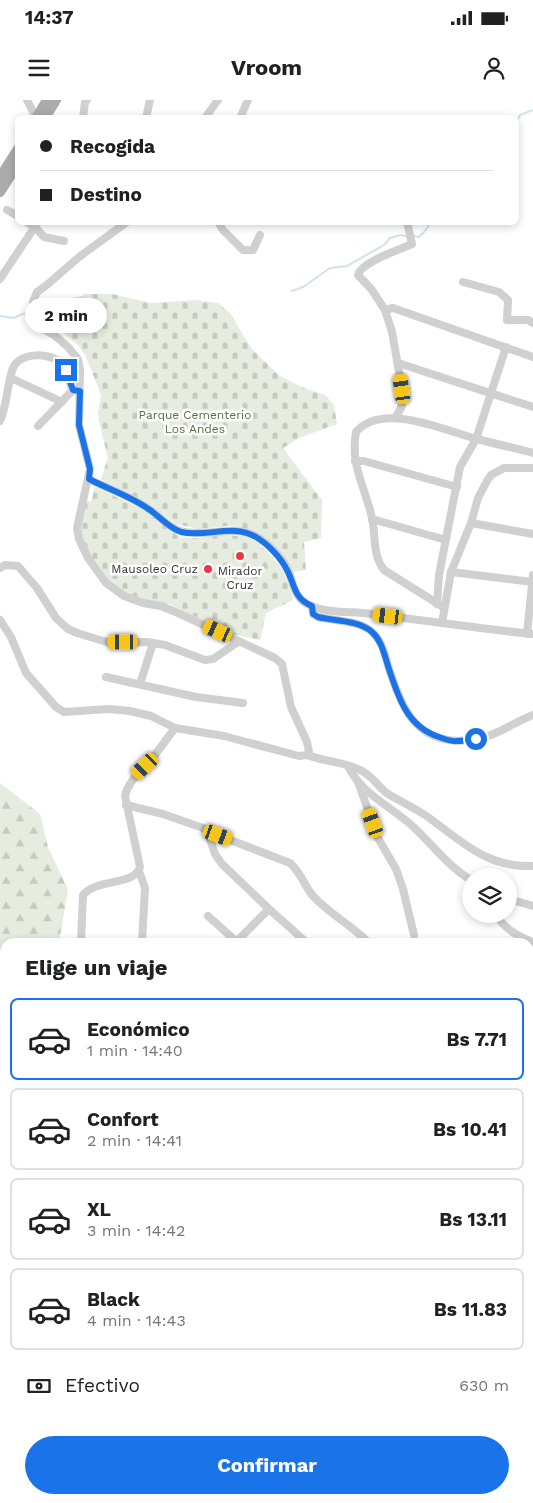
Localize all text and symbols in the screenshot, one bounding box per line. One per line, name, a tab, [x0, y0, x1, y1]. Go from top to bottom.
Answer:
text: 14:37	[25, 6, 74, 29]
icon: menu	[25, 54, 53, 82]
icon: person	[480, 54, 508, 82]
text: Vroom	[231, 55, 302, 80]
text: Recogida	[70, 135, 155, 158]
text: Destino	[70, 183, 142, 206]
callout: 2 min	[25, 298, 107, 332]
text: 2 min	[44, 306, 88, 325]
route end	[55, 359, 77, 381]
car	[392, 373, 411, 405]
park label: Parque Cementerio Los Andes	[139, 408, 251, 436]
marker: Mirador Cruz	[234, 550, 246, 562]
place label: Mausoleo Cruz	[111, 562, 198, 576]
marker: Mausoleo Cruz	[202, 563, 214, 575]
place label: Mirador Cruz	[218, 564, 262, 592]
car	[372, 607, 403, 625]
car	[201, 618, 234, 644]
car	[108, 635, 138, 650]
route start	[465, 728, 487, 750]
car	[128, 750, 161, 782]
car	[360, 806, 385, 840]
car	[201, 823, 234, 847]
map controls	[462, 868, 517, 923]
button: layers	[462, 868, 517, 923]
text: Elige un viaje	[25, 955, 168, 980]
icon: car	[27, 1017, 72, 1062]
text: Económico	[87, 1018, 190, 1041]
text: Bs 7.71	[447, 1028, 507, 1051]
text: 1 min · 14:40	[87, 1041, 183, 1060]
icon: car	[27, 1107, 72, 1152]
text: Confort	[87, 1108, 158, 1131]
text: Bs 10.41	[433, 1118, 507, 1141]
text: 2 min · 14:41	[87, 1131, 182, 1150]
icon: car	[27, 1197, 72, 1242]
text: XL	[87, 1198, 111, 1221]
text: Bs 13.11	[439, 1208, 507, 1231]
text: 3 min · 14:42	[87, 1221, 185, 1240]
icon: car	[27, 1287, 72, 1332]
text: Black	[87, 1288, 140, 1311]
text: Bs 11.83	[434, 1298, 507, 1321]
text: 4 min · 14:43	[87, 1311, 186, 1330]
icon: cash	[25, 1372, 53, 1400]
text: Efectivo	[65, 1374, 140, 1397]
text: 630 m	[459, 1376, 509, 1395]
button: Confirmar	[25, 1436, 509, 1494]

